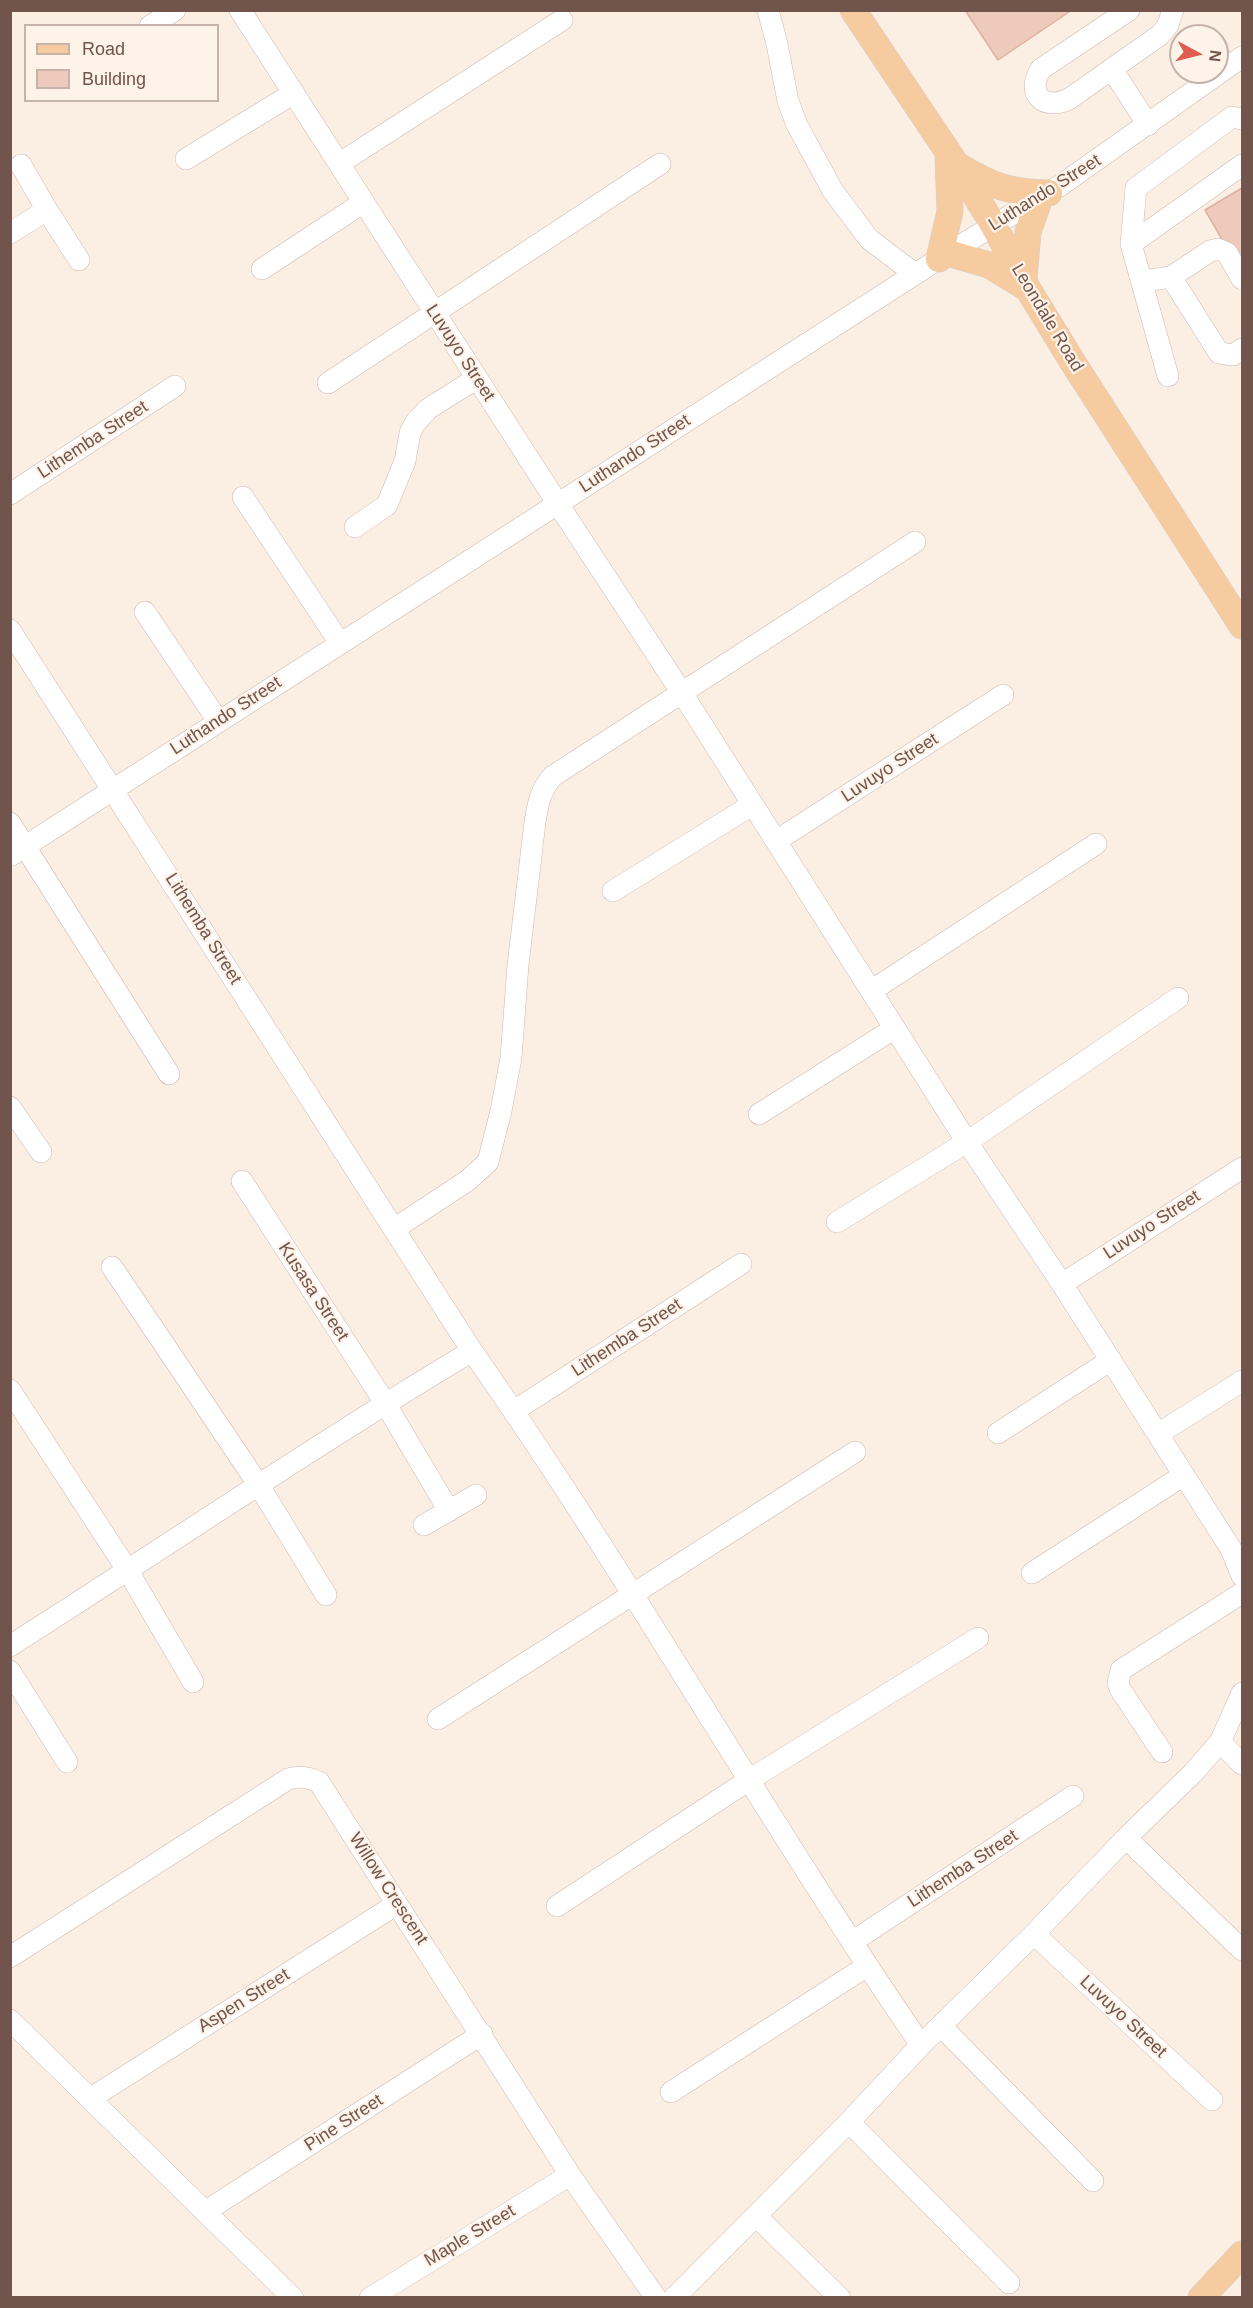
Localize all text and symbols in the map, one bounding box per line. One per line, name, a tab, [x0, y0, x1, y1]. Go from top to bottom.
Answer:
legend	[24, 24, 219, 102]
north arrow	[1169, 24, 1229, 84]
text: Road	[82, 39, 125, 59]
text: N	[1206, 49, 1225, 63]
text: Building	[82, 69, 146, 89]
street label: Luthando Street	[985, 150, 1105, 236]
street label: Leondale Road	[1006, 260, 1088, 376]
street label: Luvuyo Street	[421, 301, 499, 405]
street label: Lithemba Street	[34, 396, 152, 484]
street label: Luthando Street	[575, 410, 695, 498]
street label: Luthando Street	[166, 672, 286, 760]
street label: Luvuyo Street	[838, 729, 942, 807]
street label: Lithemba Street	[160, 869, 246, 989]
street label: Luvuyo Street	[1100, 1186, 1204, 1264]
street label: Kusasa Street	[273, 1239, 353, 1345]
street label: Lithemba Street	[568, 1294, 686, 1382]
street label: Lithemba Street	[904, 1825, 1022, 1913]
street label: Willow Crescent	[344, 1829, 432, 1949]
street label: Aspen Street	[194, 1964, 294, 2038]
street label: Luvuyo Street	[1075, 1971, 1171, 2063]
street label: Pine Street	[301, 2090, 387, 2156]
street label: Maple Street	[421, 2200, 519, 2272]

